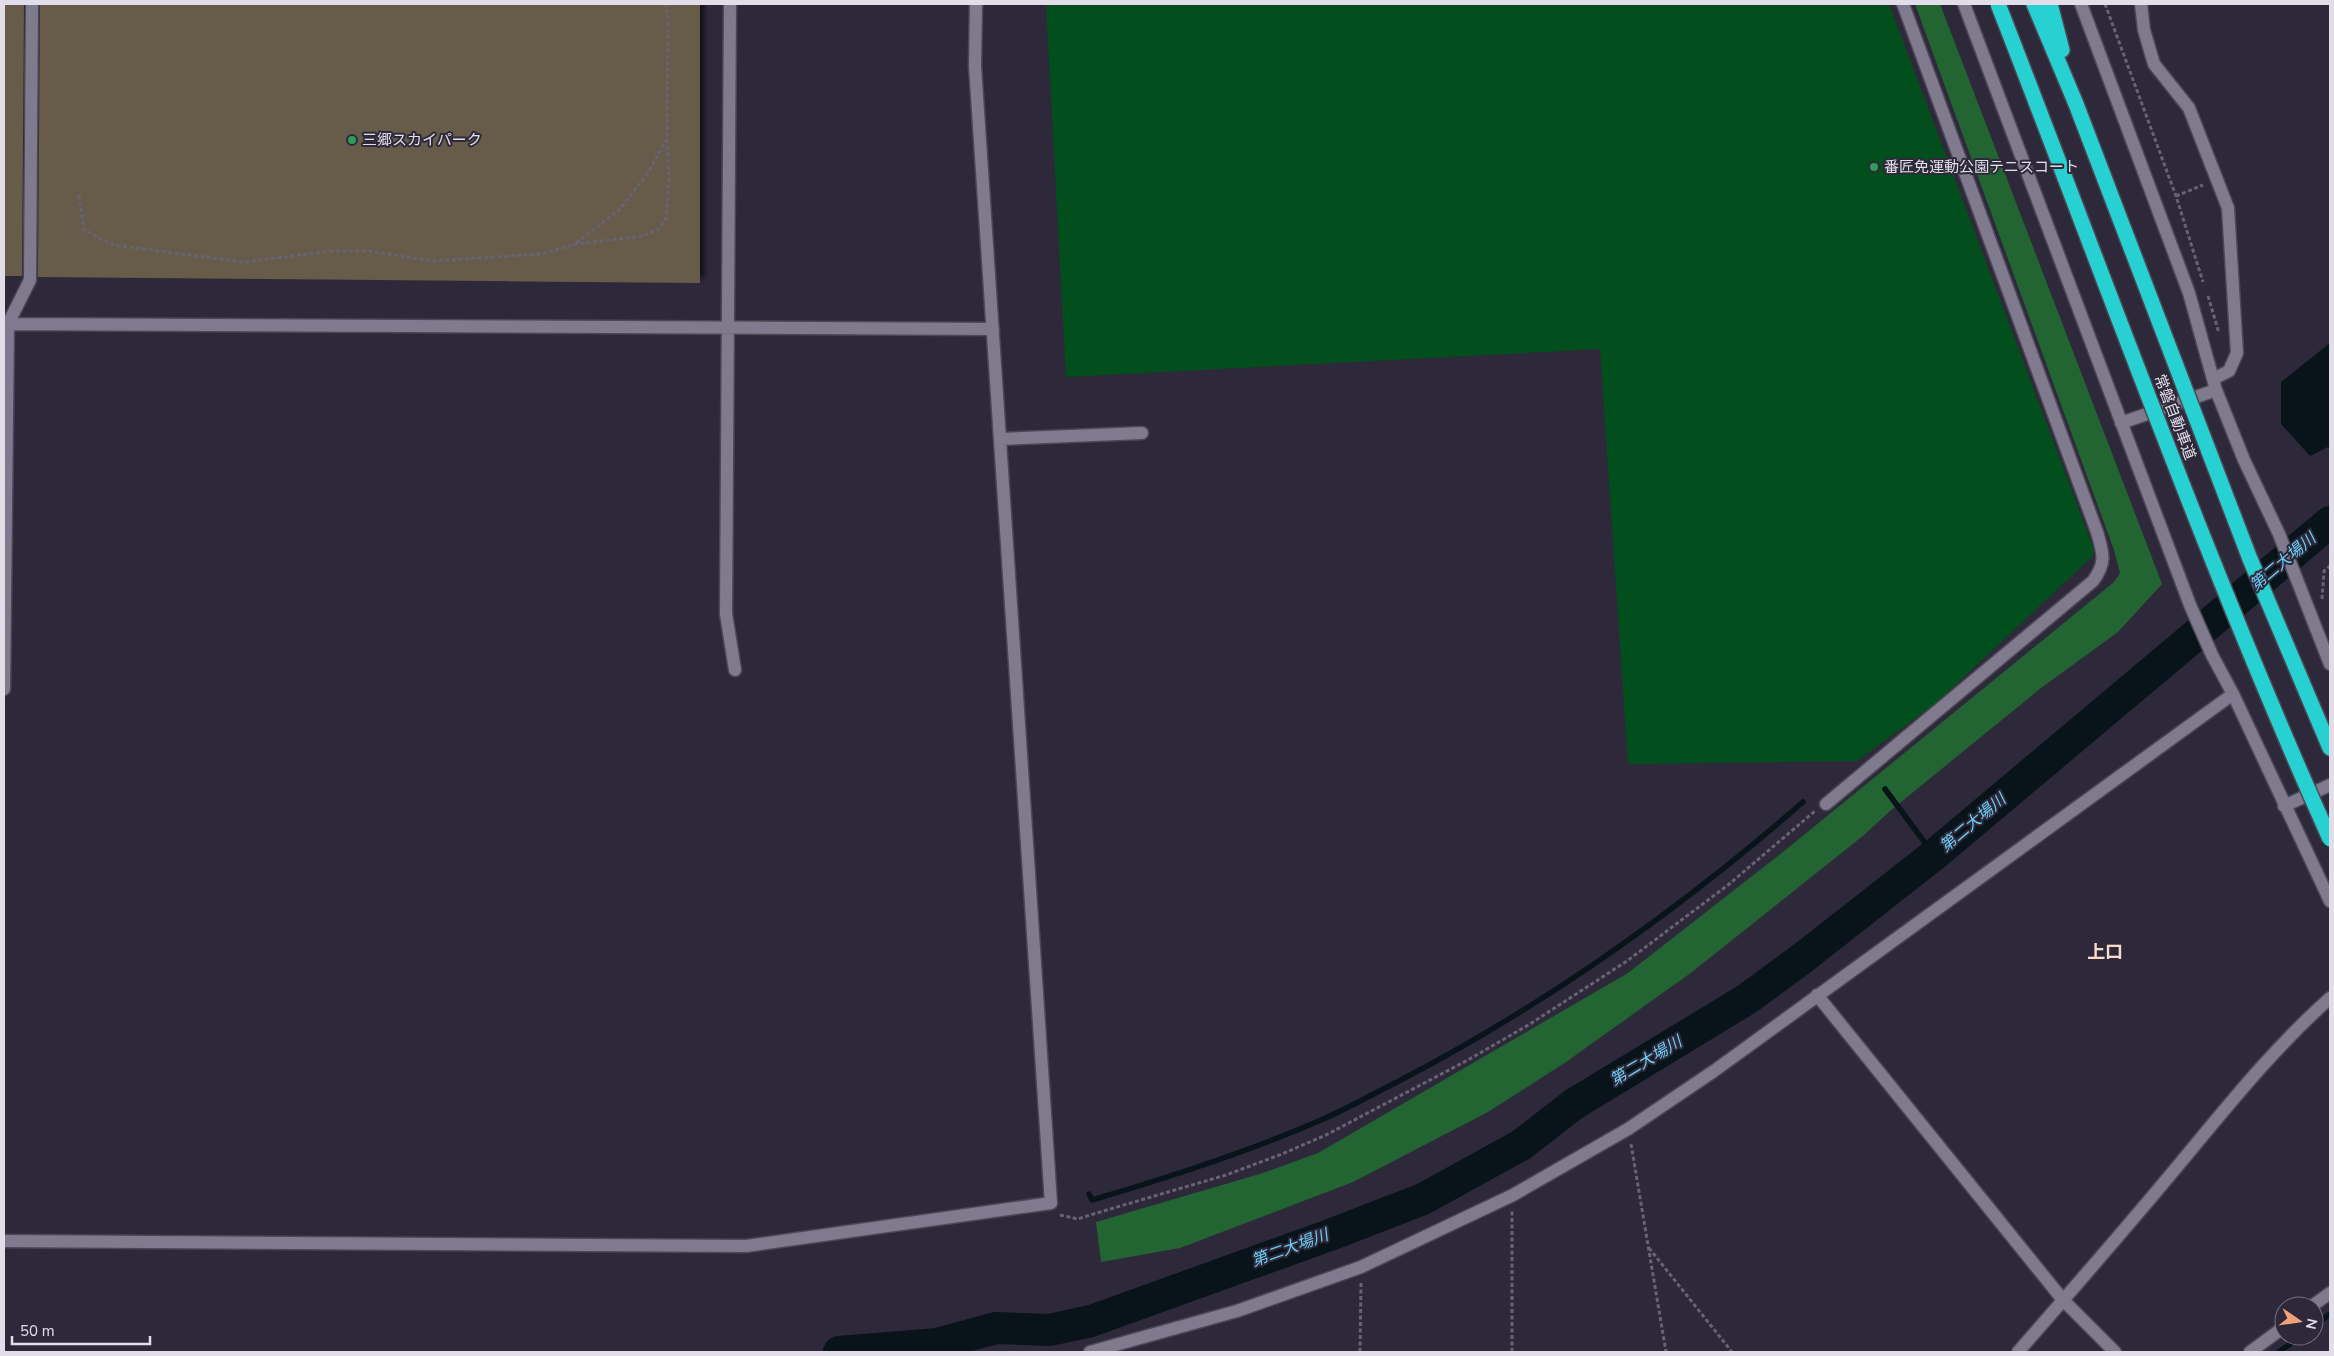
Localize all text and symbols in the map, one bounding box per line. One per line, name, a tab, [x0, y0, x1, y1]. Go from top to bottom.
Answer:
place label: 三郷スカイパーク	[362, 130, 482, 150]
marker: 三郷スカイパーク	[346, 134, 358, 146]
place label: 番匠免運動公園テニスコート	[1884, 157, 2079, 177]
marker: 番匠免運動公園テニスコート	[1868, 161, 1880, 173]
street label: 常磐自動車道	[2150, 371, 2200, 463]
water label: 第二大場川	[2245, 527, 2322, 596]
water label: 第二大場川	[1935, 788, 2012, 857]
district label: 上口	[2087, 940, 2123, 964]
water label: 第二大場川	[1606, 1030, 1688, 1091]
water label: 第二大場川	[1249, 1223, 1333, 1272]
north arrow	[2274, 1296, 2324, 1346]
scale bar	[12, 1314, 150, 1346]
text: N	[2301, 1317, 2322, 1331]
text: 50 m	[20, 1321, 55, 1341]

